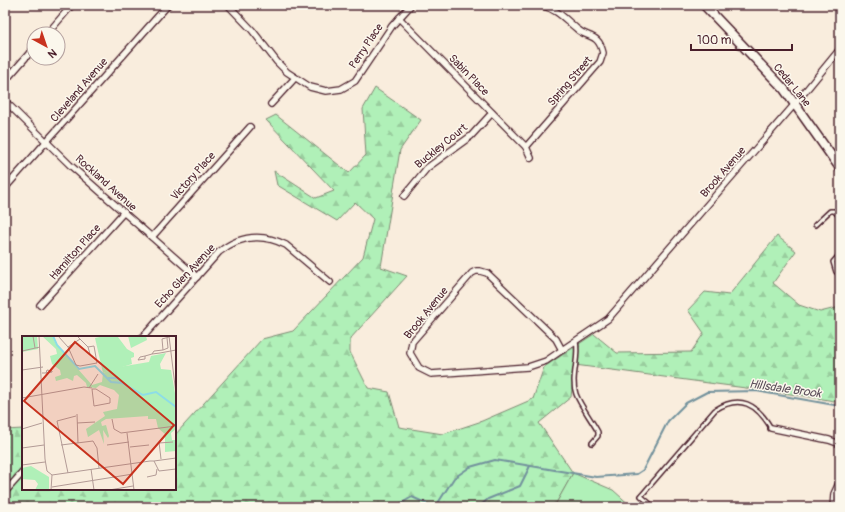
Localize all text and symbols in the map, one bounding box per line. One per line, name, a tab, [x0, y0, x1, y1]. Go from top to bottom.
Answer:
street label: Perry Place	[346, 21, 386, 71]
north arrow	[26, 26, 66, 66]
scale bar	[691, 26, 792, 52]
text: 100 m	[697, 33, 732, 48]
text: N	[45, 46, 59, 61]
street label: Sabin Place	[446, 52, 492, 99]
street label: Spring Street	[545, 53, 595, 108]
street label: Cleveland Avenue	[48, 55, 111, 125]
street label: Cedar Lane	[771, 61, 814, 110]
street label: Buckley Court	[412, 121, 470, 171]
street label: Brook Avenue	[698, 144, 749, 200]
street label: Victory Place	[168, 149, 218, 203]
street label: Rockland Avenue	[73, 152, 140, 214]
street label: Hamilton Place	[47, 221, 104, 282]
street label: Echo Glen Avenue	[152, 241, 218, 310]
street label: Brook Avenue	[401, 284, 451, 341]
inset map	[22, 336, 176, 490]
water label: Hillsdale Brook	[748, 377, 823, 402]

